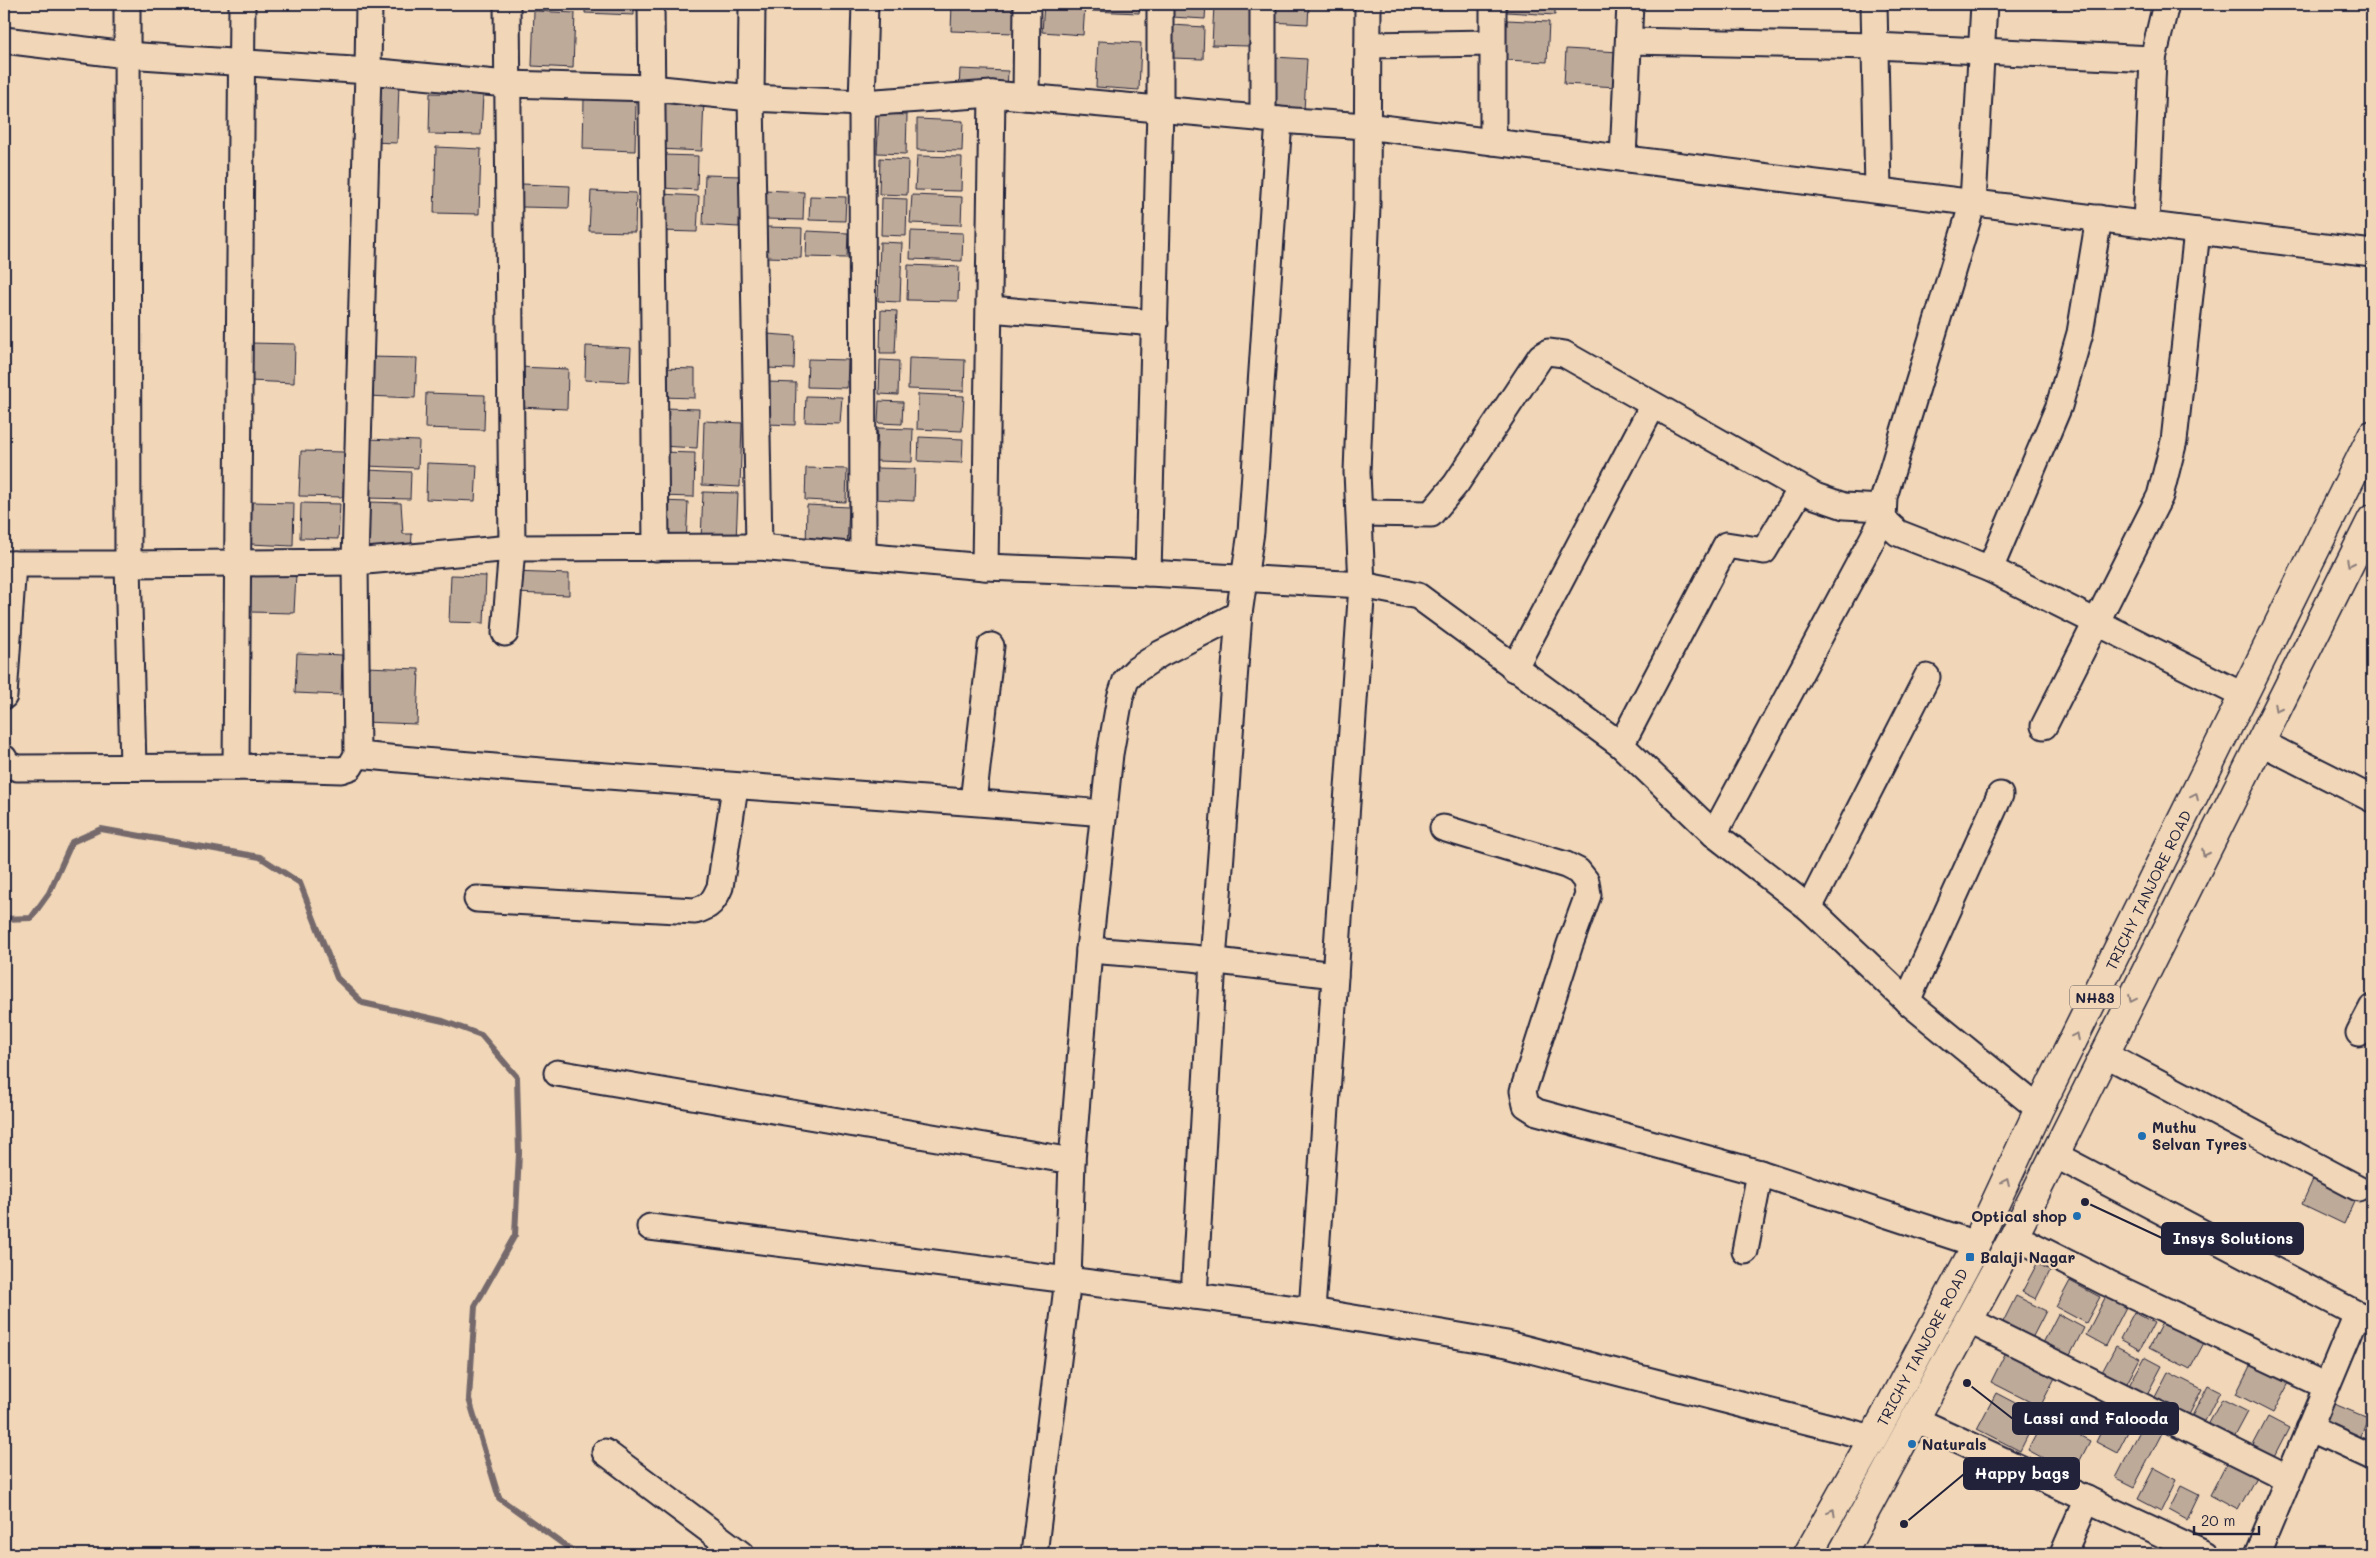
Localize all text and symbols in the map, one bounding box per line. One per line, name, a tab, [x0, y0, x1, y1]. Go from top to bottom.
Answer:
one-way arrow	[2346, 557, 2356, 566]
one-way arrow	[2273, 703, 2283, 712]
one-way arrow	[2189, 793, 2199, 802]
street label: TRICHY TANJORE ROAD	[2101, 807, 2195, 973]
one-way arrow	[2200, 848, 2211, 857]
road number: NH83	[2070, 986, 2120, 1009]
one-way arrow	[2128, 994, 2139, 1003]
one-way arrow	[2070, 1032, 2080, 1041]
place label: Muthu Selvan Tyres	[2152, 1117, 2247, 1154]
marker: Muthu Selvan Tyres	[2136, 1130, 2148, 1142]
one-way arrow	[1999, 1179, 2009, 1188]
place label: Optical shop	[1971, 1206, 2067, 1226]
marker: Optical shop	[2071, 1210, 2083, 1222]
callout: Insys Solutions	[2162, 1223, 2303, 1254]
text: Insys Solutions	[2173, 1227, 2293, 1248]
place label: Balaji Nagar	[1980, 1247, 2075, 1267]
marker: Balaji Nagar	[1964, 1251, 1976, 1263]
street label: TRICHY TANJORE ROAD	[1872, 1265, 1972, 1429]
callout: Lassi and Falooda	[2013, 1403, 2178, 1434]
text: Lassi and Falooda	[2023, 1407, 2169, 1428]
place label: Naturals	[1922, 1434, 1987, 1454]
marker: Naturals	[1906, 1438, 1918, 1450]
callout: Happy bags	[1964, 1458, 2079, 1489]
text: Happy bags	[1975, 1462, 2069, 1483]
scale bar	[2194, 1503, 2258, 1535]
one-way arrow	[1825, 1508, 1835, 1517]
text: 20 m	[2201, 1510, 2235, 1530]

